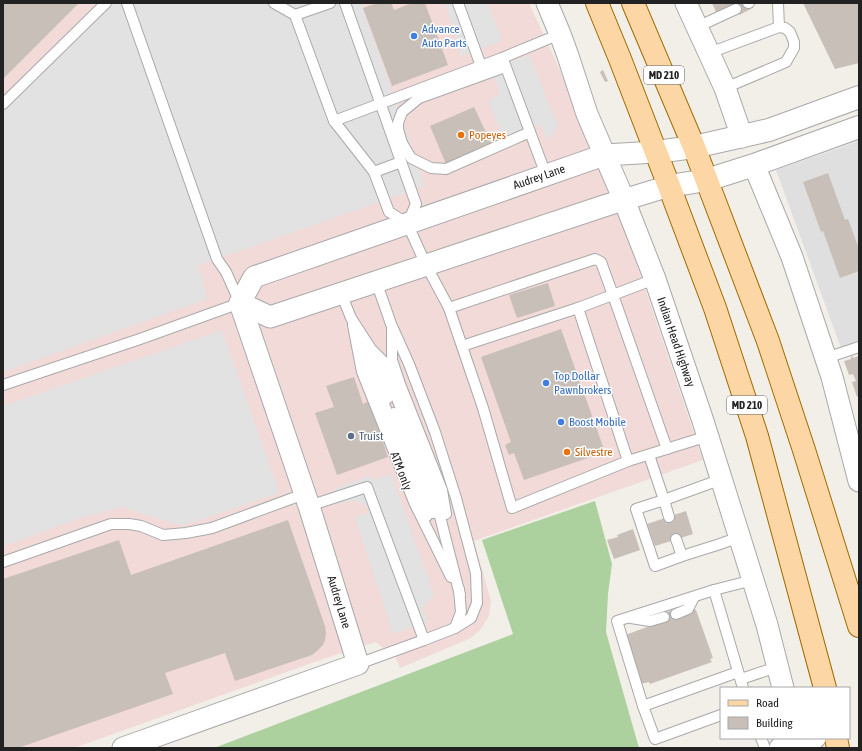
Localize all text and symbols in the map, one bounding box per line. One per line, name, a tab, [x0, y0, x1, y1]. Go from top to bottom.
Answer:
place label: Advance Auto Parts	[422, 22, 467, 50]
marker: Advance Auto Parts	[409, 31, 419, 41]
road number: MD 210	[644, 66, 684, 84]
place label: Popeyes	[469, 128, 506, 142]
marker: Popeyes	[456, 130, 466, 140]
street label: Audrey Lane	[511, 162, 567, 192]
street label: Indian Head Highway	[654, 295, 698, 389]
place label: Top Dollar Pawnbrokers	[554, 369, 611, 397]
marker: Top Dollar Pawnbrokers	[541, 378, 551, 388]
road number: MD 210	[727, 396, 767, 414]
place label: Boost Mobile	[569, 415, 626, 429]
marker: Boost Mobile	[556, 417, 566, 427]
place label: Truist	[359, 429, 384, 443]
marker: Truist	[346, 431, 356, 441]
place label: Silvestre	[575, 445, 613, 459]
marker: Silvestre	[562, 447, 572, 457]
street label: ATM only	[387, 450, 415, 492]
street label: Audrey Lane	[324, 574, 354, 630]
legend	[720, 687, 850, 739]
text: Road	[756, 696, 779, 710]
text: Building	[756, 716, 794, 730]

